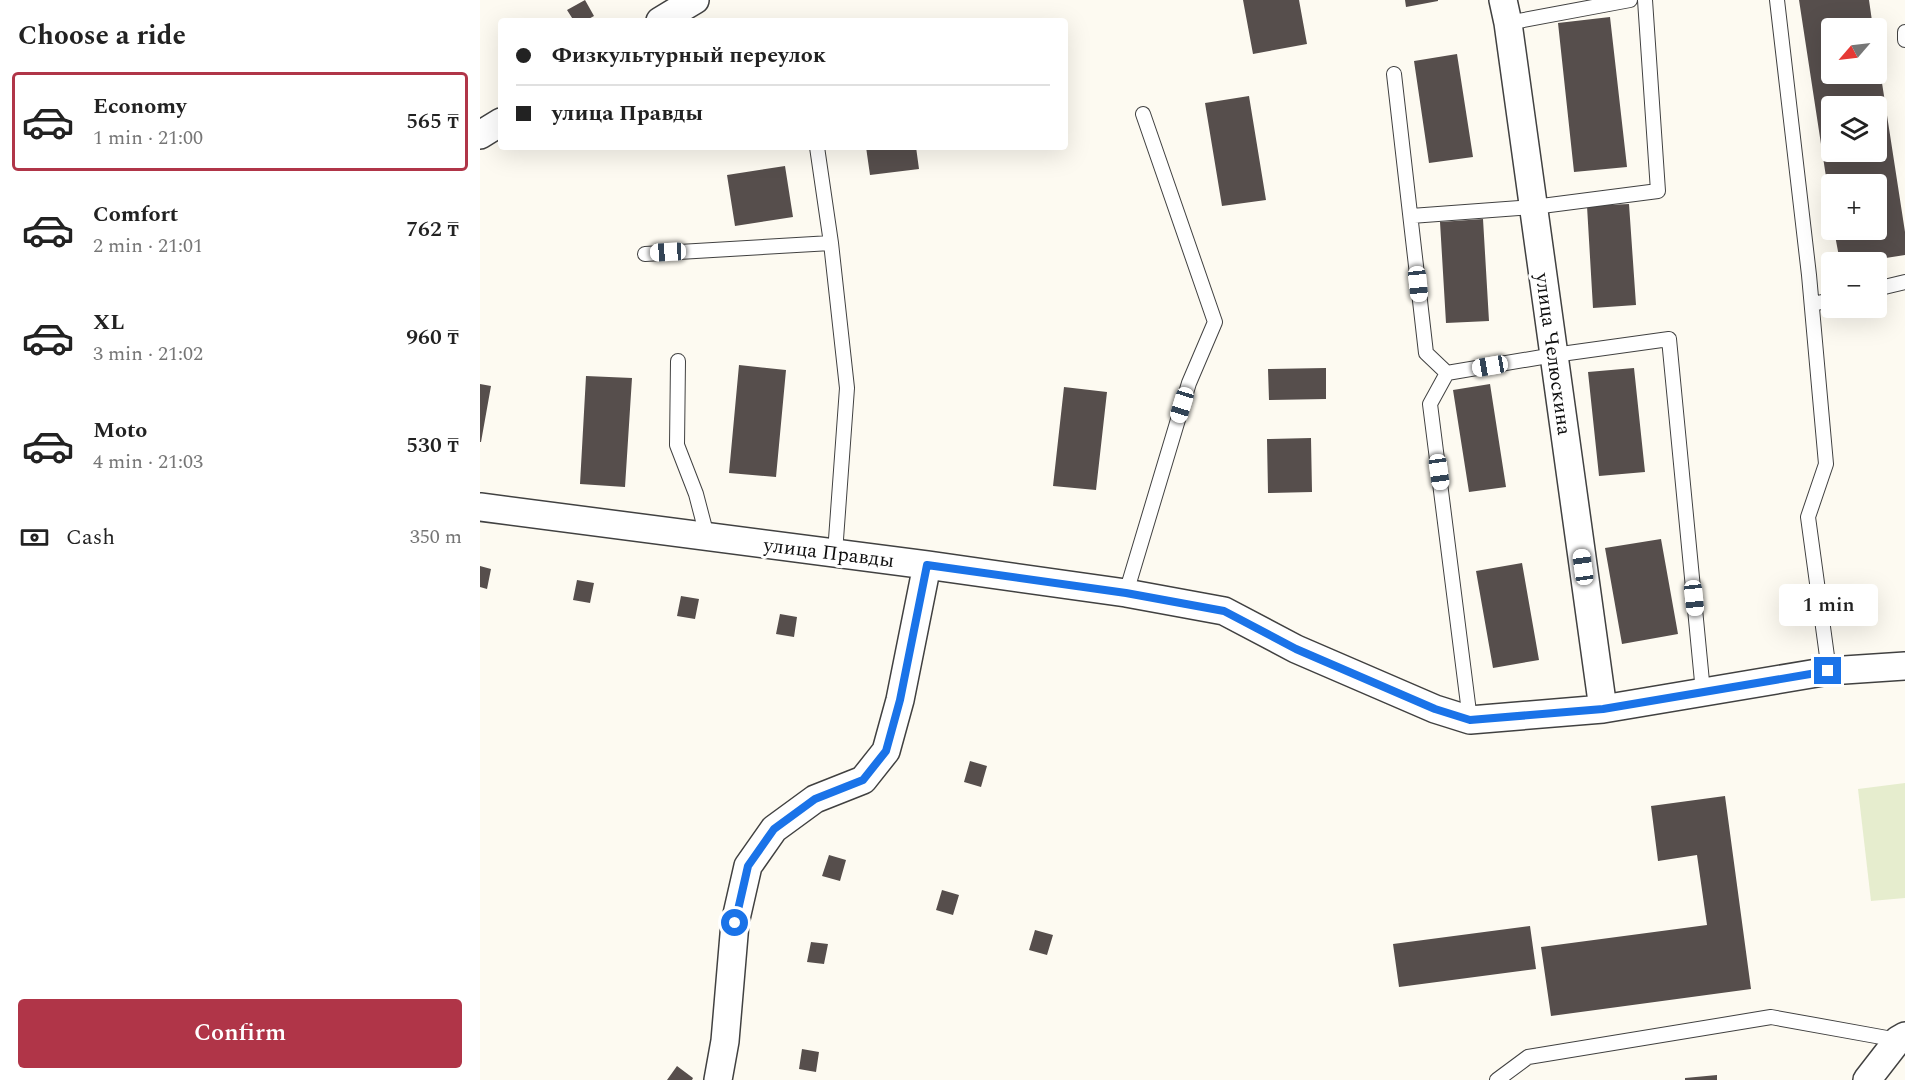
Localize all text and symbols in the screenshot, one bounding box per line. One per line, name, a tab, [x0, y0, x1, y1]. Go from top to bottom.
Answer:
text: Choose a ride	[18, 15, 186, 57]
north arrow	[1821, 18, 1887, 84]
map controls	[1821, 18, 1887, 318]
text: Физкультурный переулок	[552, 39, 826, 72]
text: Economy	[93, 90, 186, 123]
icon: car	[21, 95, 75, 149]
button: layers	[1821, 96, 1887, 162]
text: улица Правды	[552, 97, 703, 130]
text: 565 ₸	[406, 105, 459, 138]
text: 1 min · 21:00	[93, 123, 203, 153]
button: +	[1821, 174, 1887, 240]
text: Comfort	[93, 198, 178, 231]
icon: car	[21, 203, 75, 257]
text: 762 ₸	[406, 213, 459, 246]
text: 2 min · 21:01	[93, 231, 203, 261]
car	[650, 242, 686, 262]
button: −	[1821, 252, 1887, 318]
car	[1407, 265, 1429, 303]
street label: улица Челюскина	[1527, 270, 1579, 437]
text: XL	[93, 306, 124, 339]
icon: car	[21, 311, 75, 365]
text: 960 ₸	[406, 321, 459, 354]
text: 3 min · 21:02	[93, 339, 203, 369]
car	[1471, 354, 1509, 378]
car	[1168, 385, 1196, 425]
text: Moto	[93, 414, 147, 447]
icon: car	[21, 419, 75, 473]
text: 530 ₸	[406, 429, 459, 462]
text: 4 min · 21:03	[93, 447, 203, 477]
car	[1428, 453, 1450, 491]
icon: cash	[18, 521, 51, 554]
text: Cash	[66, 521, 115, 554]
text: 350 m	[410, 522, 462, 552]
street label: улица Правды	[761, 530, 896, 576]
car	[1572, 548, 1594, 586]
car	[1683, 579, 1705, 617]
callout: 1 min	[1778, 584, 1878, 626]
text: 1 min	[1803, 590, 1854, 620]
route end	[1814, 657, 1841, 684]
route start	[721, 909, 748, 936]
button: Confirm	[18, 999, 462, 1068]

